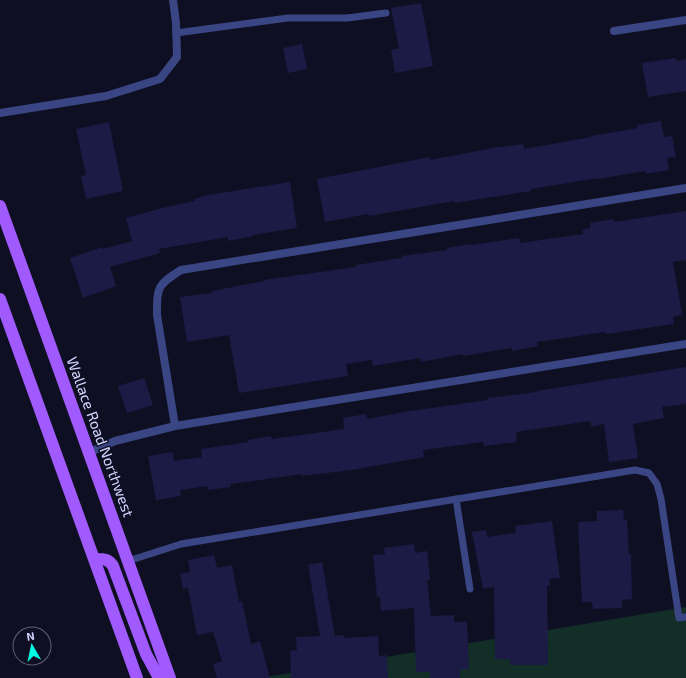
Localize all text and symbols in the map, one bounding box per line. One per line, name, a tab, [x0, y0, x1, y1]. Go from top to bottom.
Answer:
street label: Wallace Road Northwest	[64, 354, 138, 519]
north arrow	[12, 626, 52, 666]
text: N	[25, 629, 35, 643]

